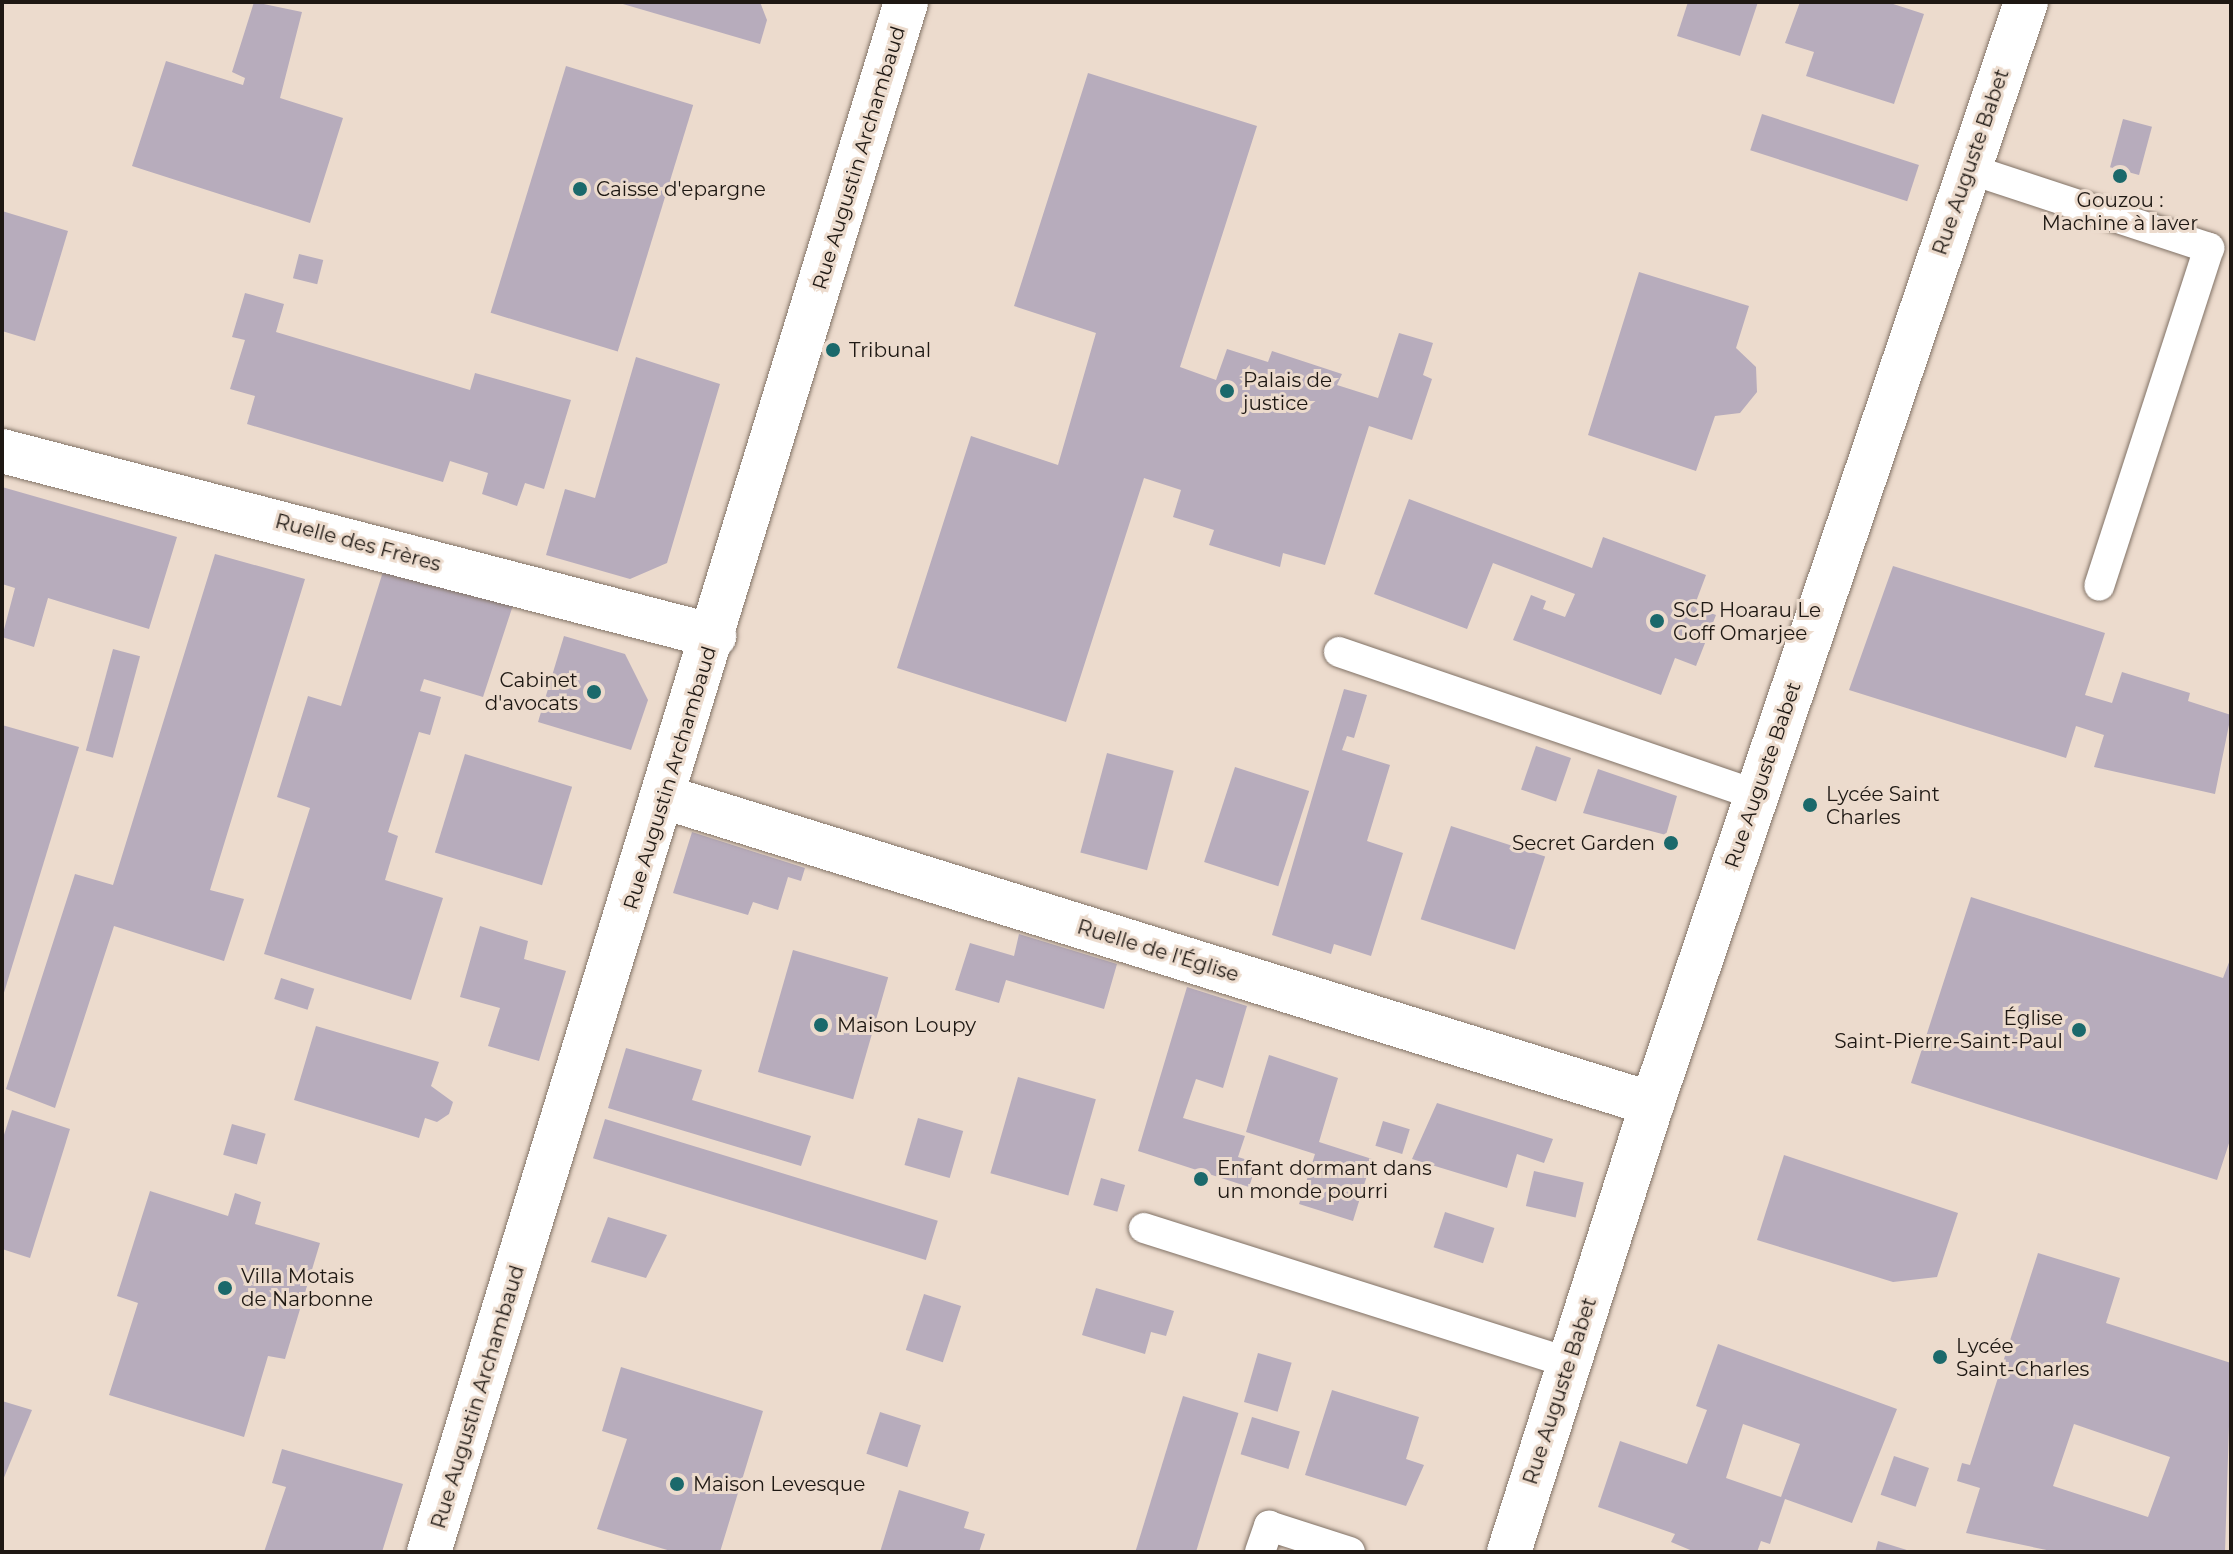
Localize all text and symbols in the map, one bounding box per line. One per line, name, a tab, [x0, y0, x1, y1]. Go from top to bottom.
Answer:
street label: Rue Augustin Archambaud	[807, 23, 911, 293]
street label: Rue Auguste Babet	[1928, 66, 2014, 258]
marker: Gouzou : Machine à laver	[2111, 167, 2129, 185]
place label: Caisse d'epargne	[596, 177, 766, 201]
marker: Caisse d'epargne	[571, 180, 589, 198]
place label: Gouzou : Machine à laver	[2042, 188, 2198, 235]
place label: Tribunal	[849, 338, 931, 362]
marker: Tribunal	[824, 341, 842, 359]
place label: Palais de justice	[1243, 368, 1332, 415]
marker: Palais de justice	[1218, 382, 1236, 400]
street label: Ruelle des Frères	[272, 509, 444, 577]
place label: SCP Hoarau Le Goff Omarjee	[1673, 598, 1821, 645]
marker: SCP Hoarau Le Goff Omarjee	[1648, 612, 1666, 630]
street label: Rue Augustin Archambaud	[618, 643, 722, 913]
place label: Cabinet d'avocats	[485, 668, 578, 715]
street label: Rue Auguste Babet	[1720, 679, 1806, 871]
marker: Cabinet d'avocats	[585, 683, 603, 701]
place label: Lycée Saint Charles	[1826, 782, 1940, 829]
marker: Lycée Saint Charles	[1801, 796, 1819, 814]
place label: Secret Garden	[1512, 831, 1655, 855]
marker: Secret Garden	[1662, 834, 1680, 852]
street label: Ruelle de l'Église	[1074, 915, 1242, 987]
place label: Église Saint-Pierre-Saint-Paul	[1834, 1006, 2063, 1053]
place label: Maison Loupy	[837, 1013, 976, 1037]
marker: Maison Loupy	[812, 1016, 830, 1034]
marker: Église Saint-Pierre-Saint-Paul	[2070, 1021, 2088, 1039]
place label: Enfant dormant dans un monde pourri	[1217, 1156, 1432, 1203]
marker: Enfant dormant dans un monde pourri	[1192, 1170, 1210, 1188]
street label: Rue Augustin Archambaud	[426, 1262, 530, 1532]
place label: Villa Motais de Narbonne	[241, 1264, 373, 1311]
marker: Villa Motais de Narbonne	[216, 1279, 234, 1297]
street label: Rue Auguste Babet	[1518, 1294, 1602, 1488]
place label: Lycée Saint-Charles	[1956, 1334, 2089, 1381]
marker: Lycée Saint-Charles	[1931, 1348, 1949, 1366]
place label: Maison Levesque	[693, 1472, 865, 1496]
marker: Maison Levesque	[668, 1475, 686, 1493]

